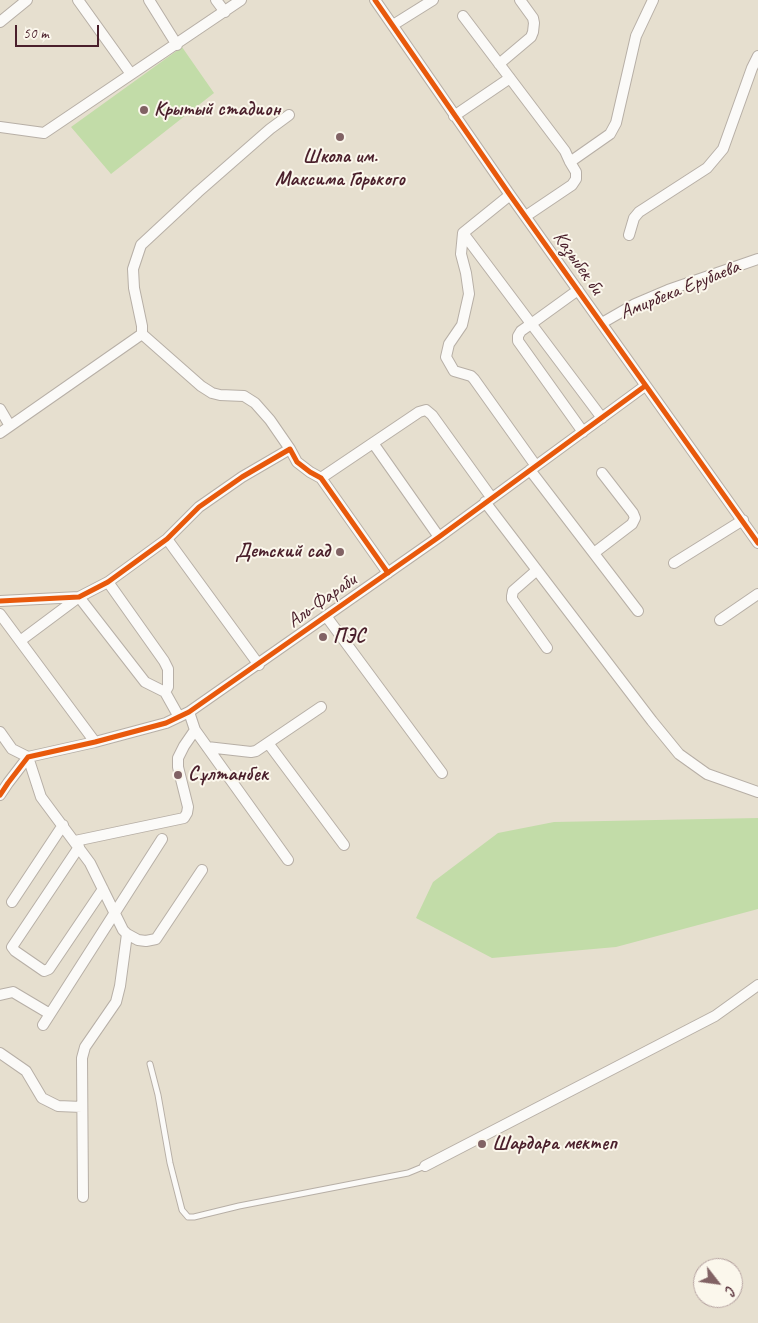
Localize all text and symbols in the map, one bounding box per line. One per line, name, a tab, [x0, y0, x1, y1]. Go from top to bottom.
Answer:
scale bar	[18, 15, 101, 47]
text: 50 m	[23, 24, 49, 43]
place label: Крытый стадион	[154, 98, 280, 122]
marker: Крытый стадион	[138, 104, 150, 116]
marker: Школа им. Максима Горького	[334, 131, 346, 143]
place label: Школа им. Максима Горького	[275, 145, 405, 192]
street label: Казыбек би	[547, 227, 609, 299]
street label: Амирбека Ерубаева	[617, 255, 743, 325]
place label: Детский сад	[235, 540, 330, 564]
marker: Детский сад	[334, 546, 346, 558]
street label: Аль-Фараби	[283, 569, 361, 633]
place label: ПЭС	[333, 625, 365, 649]
marker: ПЭС	[317, 631, 329, 643]
place label: Сұлтанбек	[188, 763, 268, 787]
marker: Сұлтанбек	[172, 769, 184, 781]
place label: Шардара мектеп	[492, 1132, 617, 1156]
marker: Шардара мектеп	[476, 1138, 488, 1150]
north arrow	[693, 1258, 743, 1308]
text: С	[721, 1283, 740, 1297]

